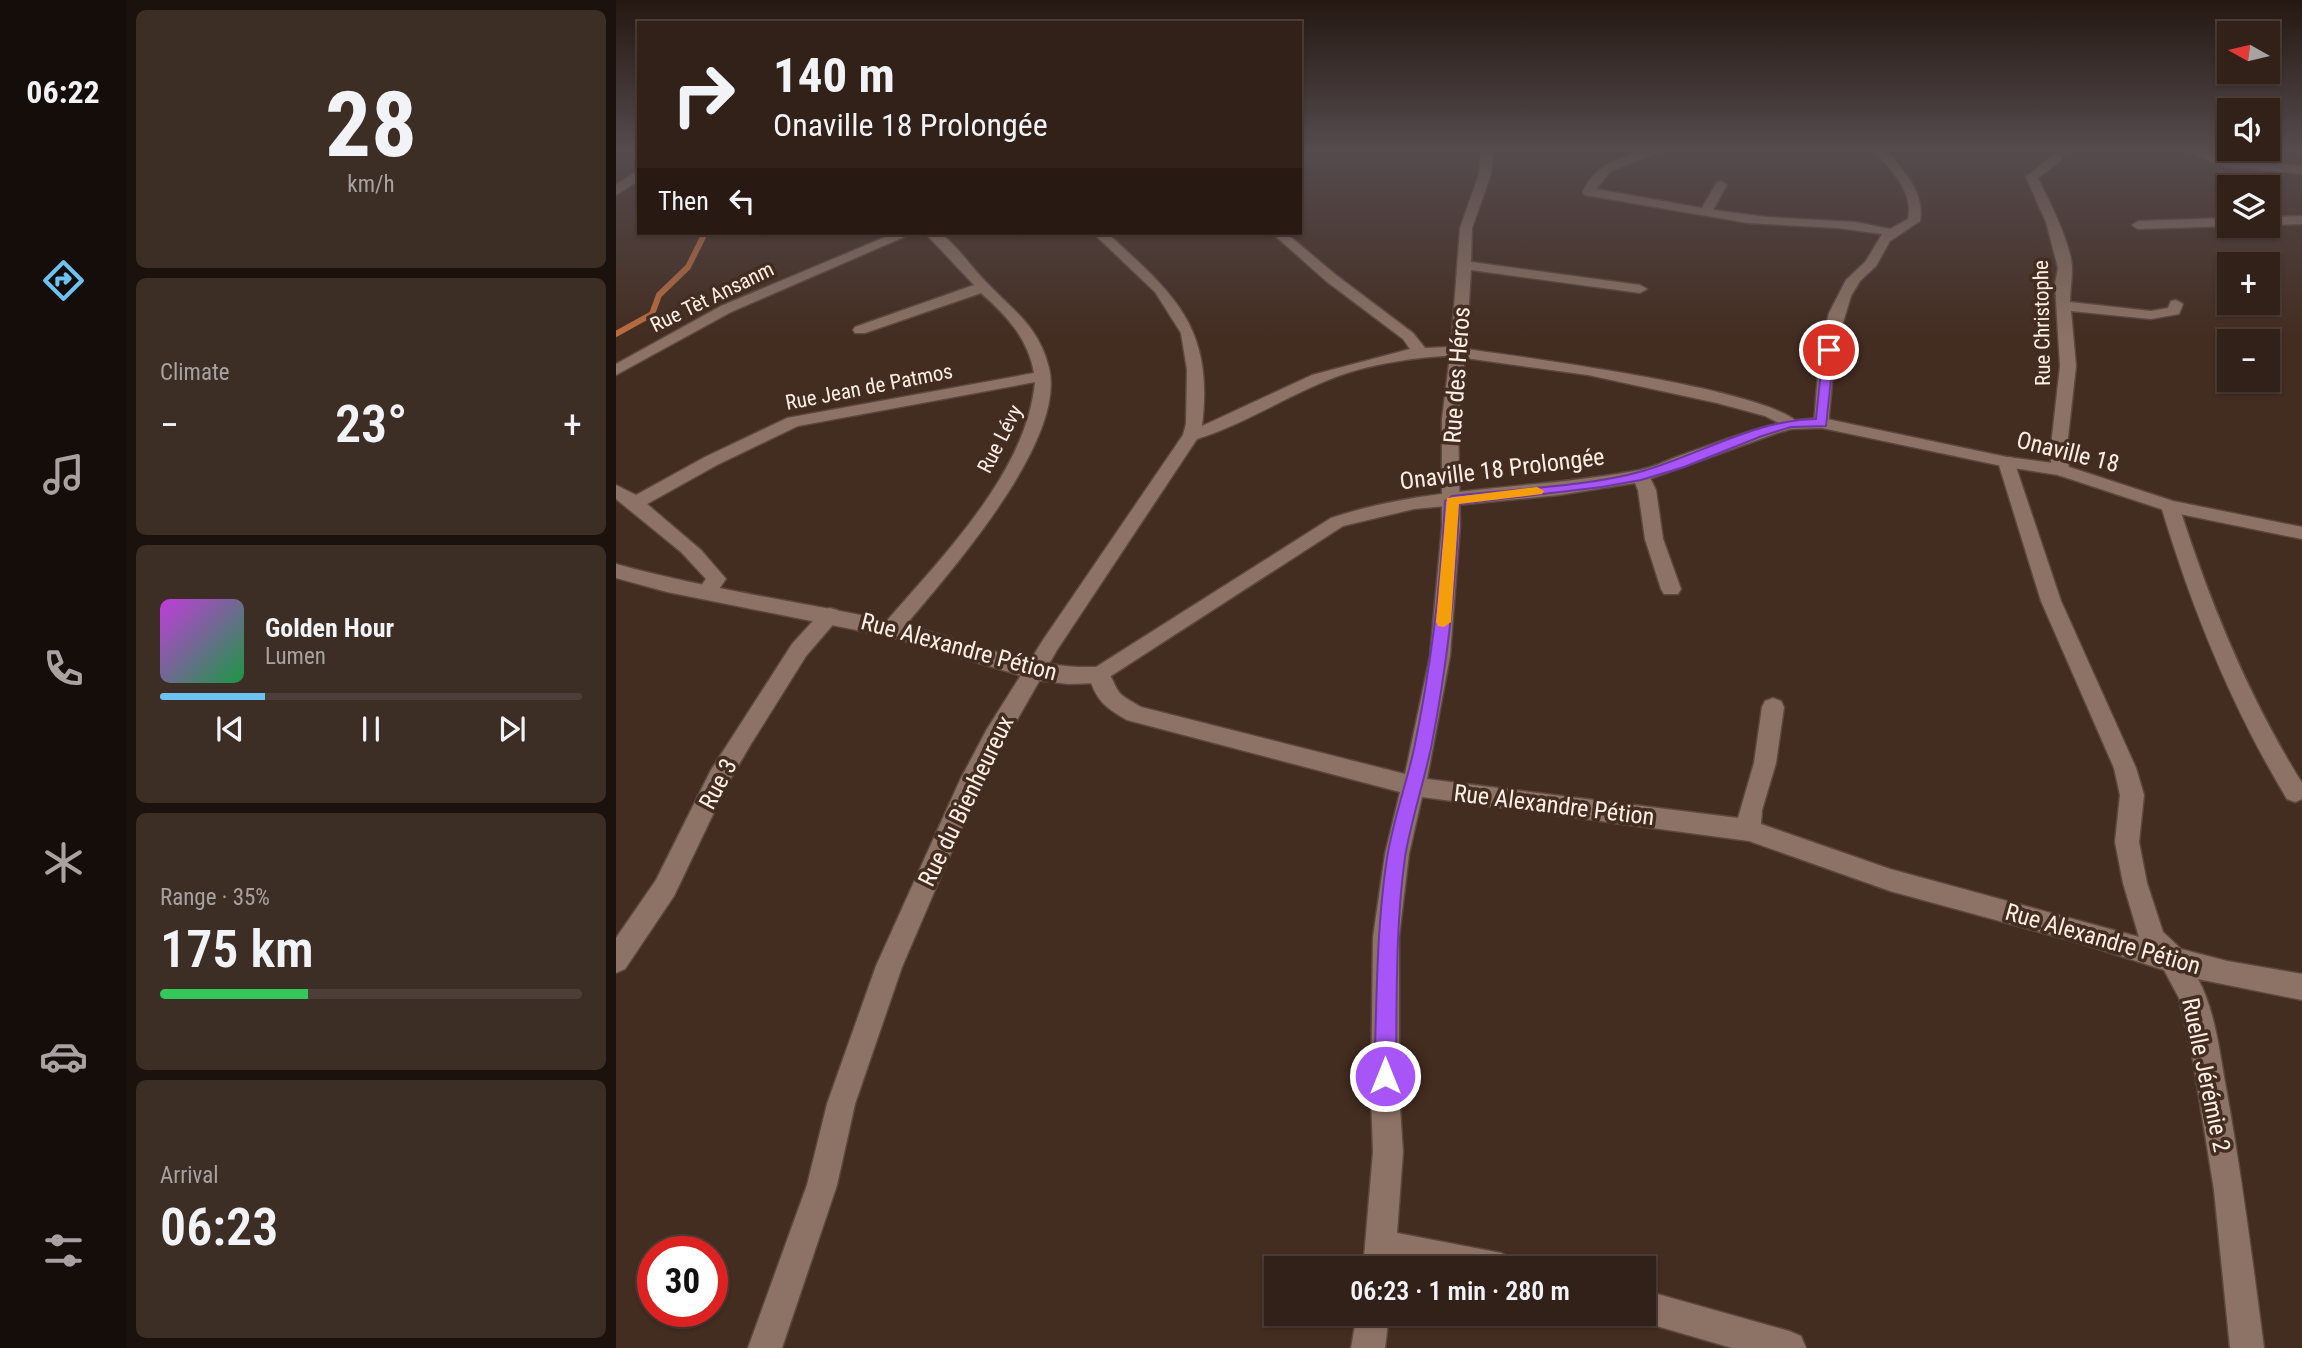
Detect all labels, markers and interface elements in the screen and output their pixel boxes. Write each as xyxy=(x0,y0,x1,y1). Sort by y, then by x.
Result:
north arrow xyxy=(2217,21,2280,84)
map controls xyxy=(2217,21,2280,392)
text: 140 m xyxy=(773,47,895,104)
icon: right xyxy=(658,49,749,140)
text: 28 xyxy=(325,72,417,178)
text: 06:22 xyxy=(26,73,100,111)
button: sound xyxy=(2217,98,2280,161)
text: Onaville 18 Prolongée xyxy=(773,106,1048,144)
text: km/h xyxy=(347,171,395,198)
button: layers xyxy=(2217,175,2280,238)
icon: left xyxy=(723,182,761,220)
text: Then xyxy=(658,186,709,216)
button: + xyxy=(2217,252,2280,315)
icon: directions xyxy=(39,256,88,305)
street label: Rue Tèt Ansanm xyxy=(646,257,778,337)
street label: Rue Christophe xyxy=(2029,260,2055,386)
street label: Rue des Héros xyxy=(1438,306,1476,444)
pin xyxy=(1799,320,1859,380)
button: − xyxy=(2217,329,2280,392)
icon: arrive xyxy=(1810,331,1848,369)
text: Climate xyxy=(160,359,230,386)
street label: Rue Jean de Patmos xyxy=(783,359,955,415)
text: 23° xyxy=(335,394,407,455)
street label: Rue Lévy xyxy=(973,401,1027,477)
text: − xyxy=(160,403,179,447)
text: + xyxy=(563,403,582,447)
street label: Onaville 18 xyxy=(2014,426,2122,478)
street label: Onaville 18 Prolongée xyxy=(1398,443,1606,495)
icon: music xyxy=(39,450,88,499)
street label: Rue Alexandre Pétion xyxy=(858,607,1060,687)
text: Golden Hour xyxy=(265,613,394,643)
text: Lumen xyxy=(265,643,326,670)
icon: phone xyxy=(39,644,88,693)
icon: previous xyxy=(211,710,249,748)
icon: pause xyxy=(352,710,390,748)
icon: next xyxy=(493,710,531,748)
street label: Rue du Bienheureux xyxy=(913,711,1019,891)
street label: Rue 3 xyxy=(693,754,743,814)
street label: Rue Alexandre Pétion xyxy=(1452,779,1656,831)
icon: climate xyxy=(39,838,88,887)
text: Range · 35% xyxy=(160,884,270,911)
street label: Rue Alexandre Pétion xyxy=(2002,898,2204,980)
text: 175 km xyxy=(160,919,314,980)
street label: Ruelle Jérémie 2 xyxy=(2176,995,2236,1155)
icon: car xyxy=(39,1032,88,1081)
position arrow xyxy=(1348,1039,1422,1113)
text: Arrival xyxy=(160,1162,219,1189)
text: 06:23 xyxy=(160,1197,278,1258)
icon: filters xyxy=(39,1226,88,1275)
speed limit sign: 30 xyxy=(637,1236,728,1327)
text: 06:23 · 1 min · 280 m xyxy=(1350,1276,1570,1306)

